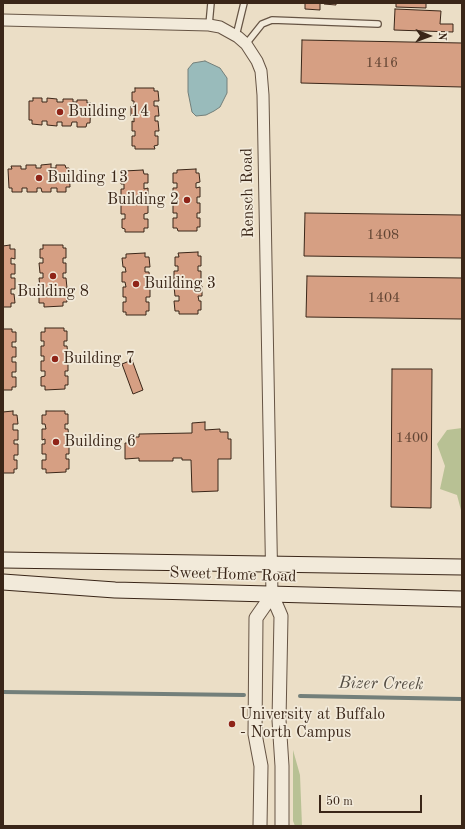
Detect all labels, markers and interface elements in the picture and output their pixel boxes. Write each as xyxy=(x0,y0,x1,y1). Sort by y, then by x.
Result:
north arrow xyxy=(409,16,449,56)
text: N xyxy=(436,32,447,41)
house number: 1416 xyxy=(366,55,398,71)
place label: Building 14 xyxy=(68,102,149,122)
marker: Building 14 xyxy=(55,107,65,117)
street label: Rensch Road xyxy=(238,148,258,238)
place label: Building 13 xyxy=(47,168,128,188)
marker: Building 13 xyxy=(34,173,44,183)
place label: Building 2 xyxy=(107,190,179,210)
marker: Building 2 xyxy=(182,195,192,205)
house number: 1408 xyxy=(367,227,399,243)
marker: Building 8 xyxy=(48,271,58,281)
place label: Building 3 xyxy=(144,274,216,294)
marker: Building 3 xyxy=(131,279,141,289)
place label: Building 8 xyxy=(17,282,89,302)
house number: 1404 xyxy=(368,290,400,306)
place label: Building 7 xyxy=(63,349,135,369)
marker: Building 7 xyxy=(50,354,60,364)
house number: 1400 xyxy=(396,430,428,446)
place label: Building 6 xyxy=(64,432,136,452)
marker: Building 6 xyxy=(51,437,61,447)
street label: Sweet Home Road xyxy=(169,563,297,587)
water label: Bizer Creek xyxy=(338,673,424,695)
place label: University at Buffalo - North Campus xyxy=(240,705,385,743)
marker: University at Buffalo - North Campus xyxy=(227,719,237,729)
scale bar xyxy=(321,787,424,813)
text: 50 m xyxy=(326,796,353,808)

